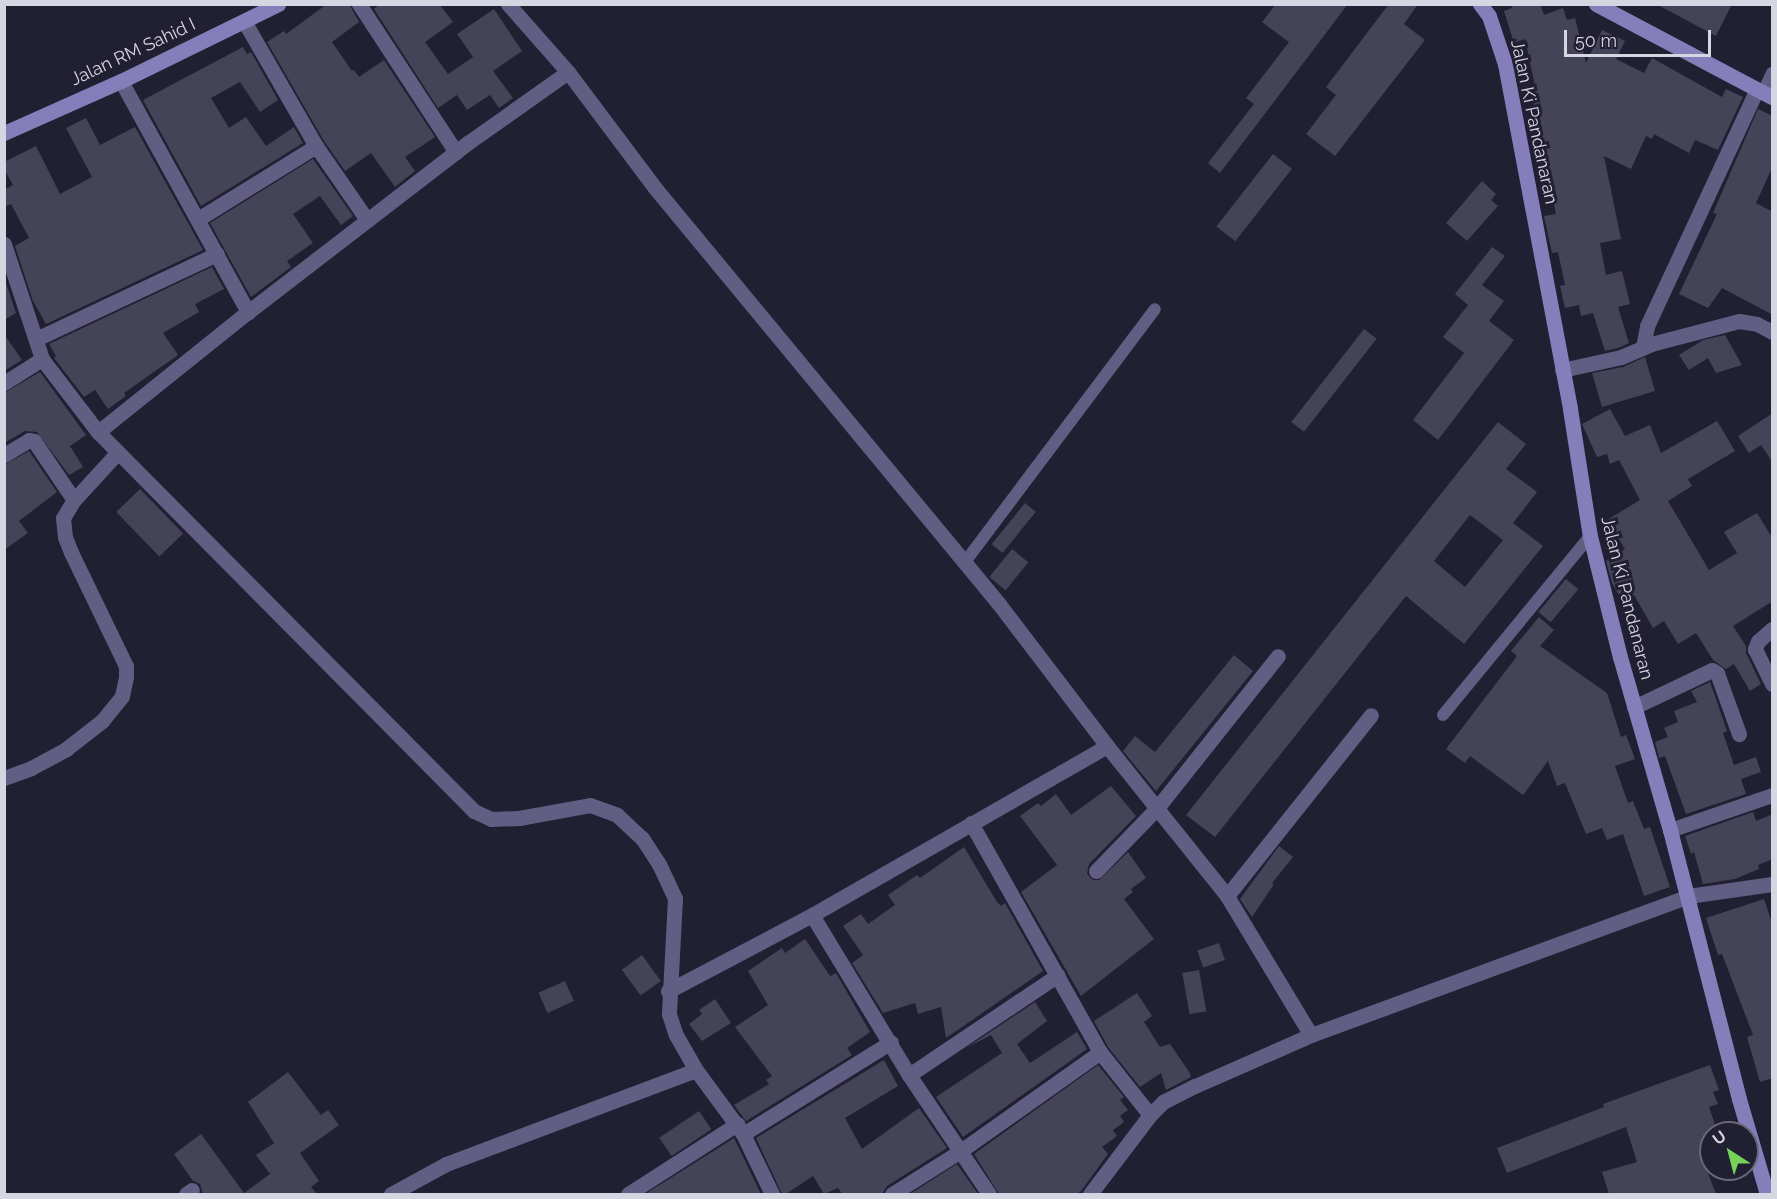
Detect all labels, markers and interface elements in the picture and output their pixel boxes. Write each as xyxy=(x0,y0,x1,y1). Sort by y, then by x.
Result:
street label: Jalan RM Sahid I xyxy=(67,14,199,90)
scale bar xyxy=(1567,18,1714,56)
text: 50 m xyxy=(1575,30,1617,51)
street label: Jalan Ki Pandanaran xyxy=(1506,38,1562,206)
street label: Jalan Ki Pandanaran xyxy=(1596,514,1658,682)
north arrow xyxy=(1699,1121,1759,1181)
text: U xyxy=(1709,1126,1730,1149)

